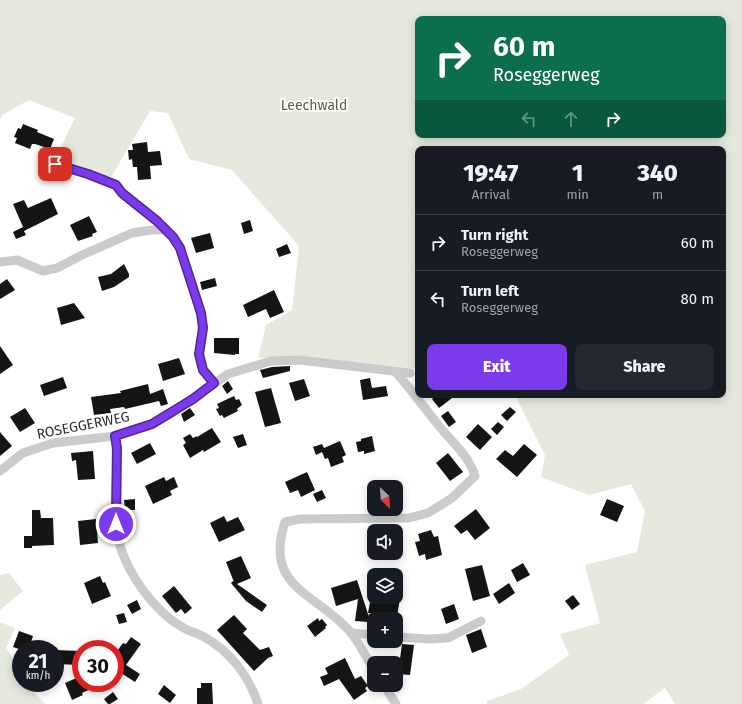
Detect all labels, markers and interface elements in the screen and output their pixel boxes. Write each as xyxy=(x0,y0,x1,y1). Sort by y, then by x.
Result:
text: 60 m xyxy=(493,30,555,63)
icon: right xyxy=(427,32,479,84)
text: Roseggerweg xyxy=(493,64,600,86)
park label: Leechwald xyxy=(281,97,347,114)
icon: left xyxy=(518,108,540,130)
icon: ahead xyxy=(560,108,582,130)
icon: right xyxy=(602,108,624,130)
pin xyxy=(38,147,72,181)
icon: arrive xyxy=(44,153,66,175)
text: 19:47 xyxy=(463,159,518,187)
text: 1 xyxy=(572,159,583,187)
text: 340 xyxy=(637,159,678,187)
text: Arrival xyxy=(472,187,510,202)
text: min xyxy=(567,187,589,202)
text: m xyxy=(652,187,663,202)
text: Turn right xyxy=(461,226,528,244)
icon: right xyxy=(427,232,449,254)
text: 60 m xyxy=(681,234,714,252)
text: Roseggerweg xyxy=(461,244,538,259)
text: Turn left xyxy=(461,282,519,300)
icon: left xyxy=(427,288,449,310)
text: 80 m xyxy=(681,290,714,308)
text: Roseggerweg xyxy=(461,300,538,315)
button: Exit xyxy=(427,344,567,390)
button: Share xyxy=(575,344,714,390)
street label: ROSEGGERWEG xyxy=(35,408,131,443)
north arrow xyxy=(367,480,403,516)
map controls xyxy=(367,480,403,692)
position arrow xyxy=(95,503,137,545)
button: sound xyxy=(367,524,403,560)
button: layers xyxy=(367,568,403,604)
button: + xyxy=(367,612,403,648)
speed limit sign: 30 xyxy=(72,640,124,692)
text: 21 xyxy=(28,649,48,673)
button: − xyxy=(367,656,403,692)
text: km/h xyxy=(26,670,50,682)

